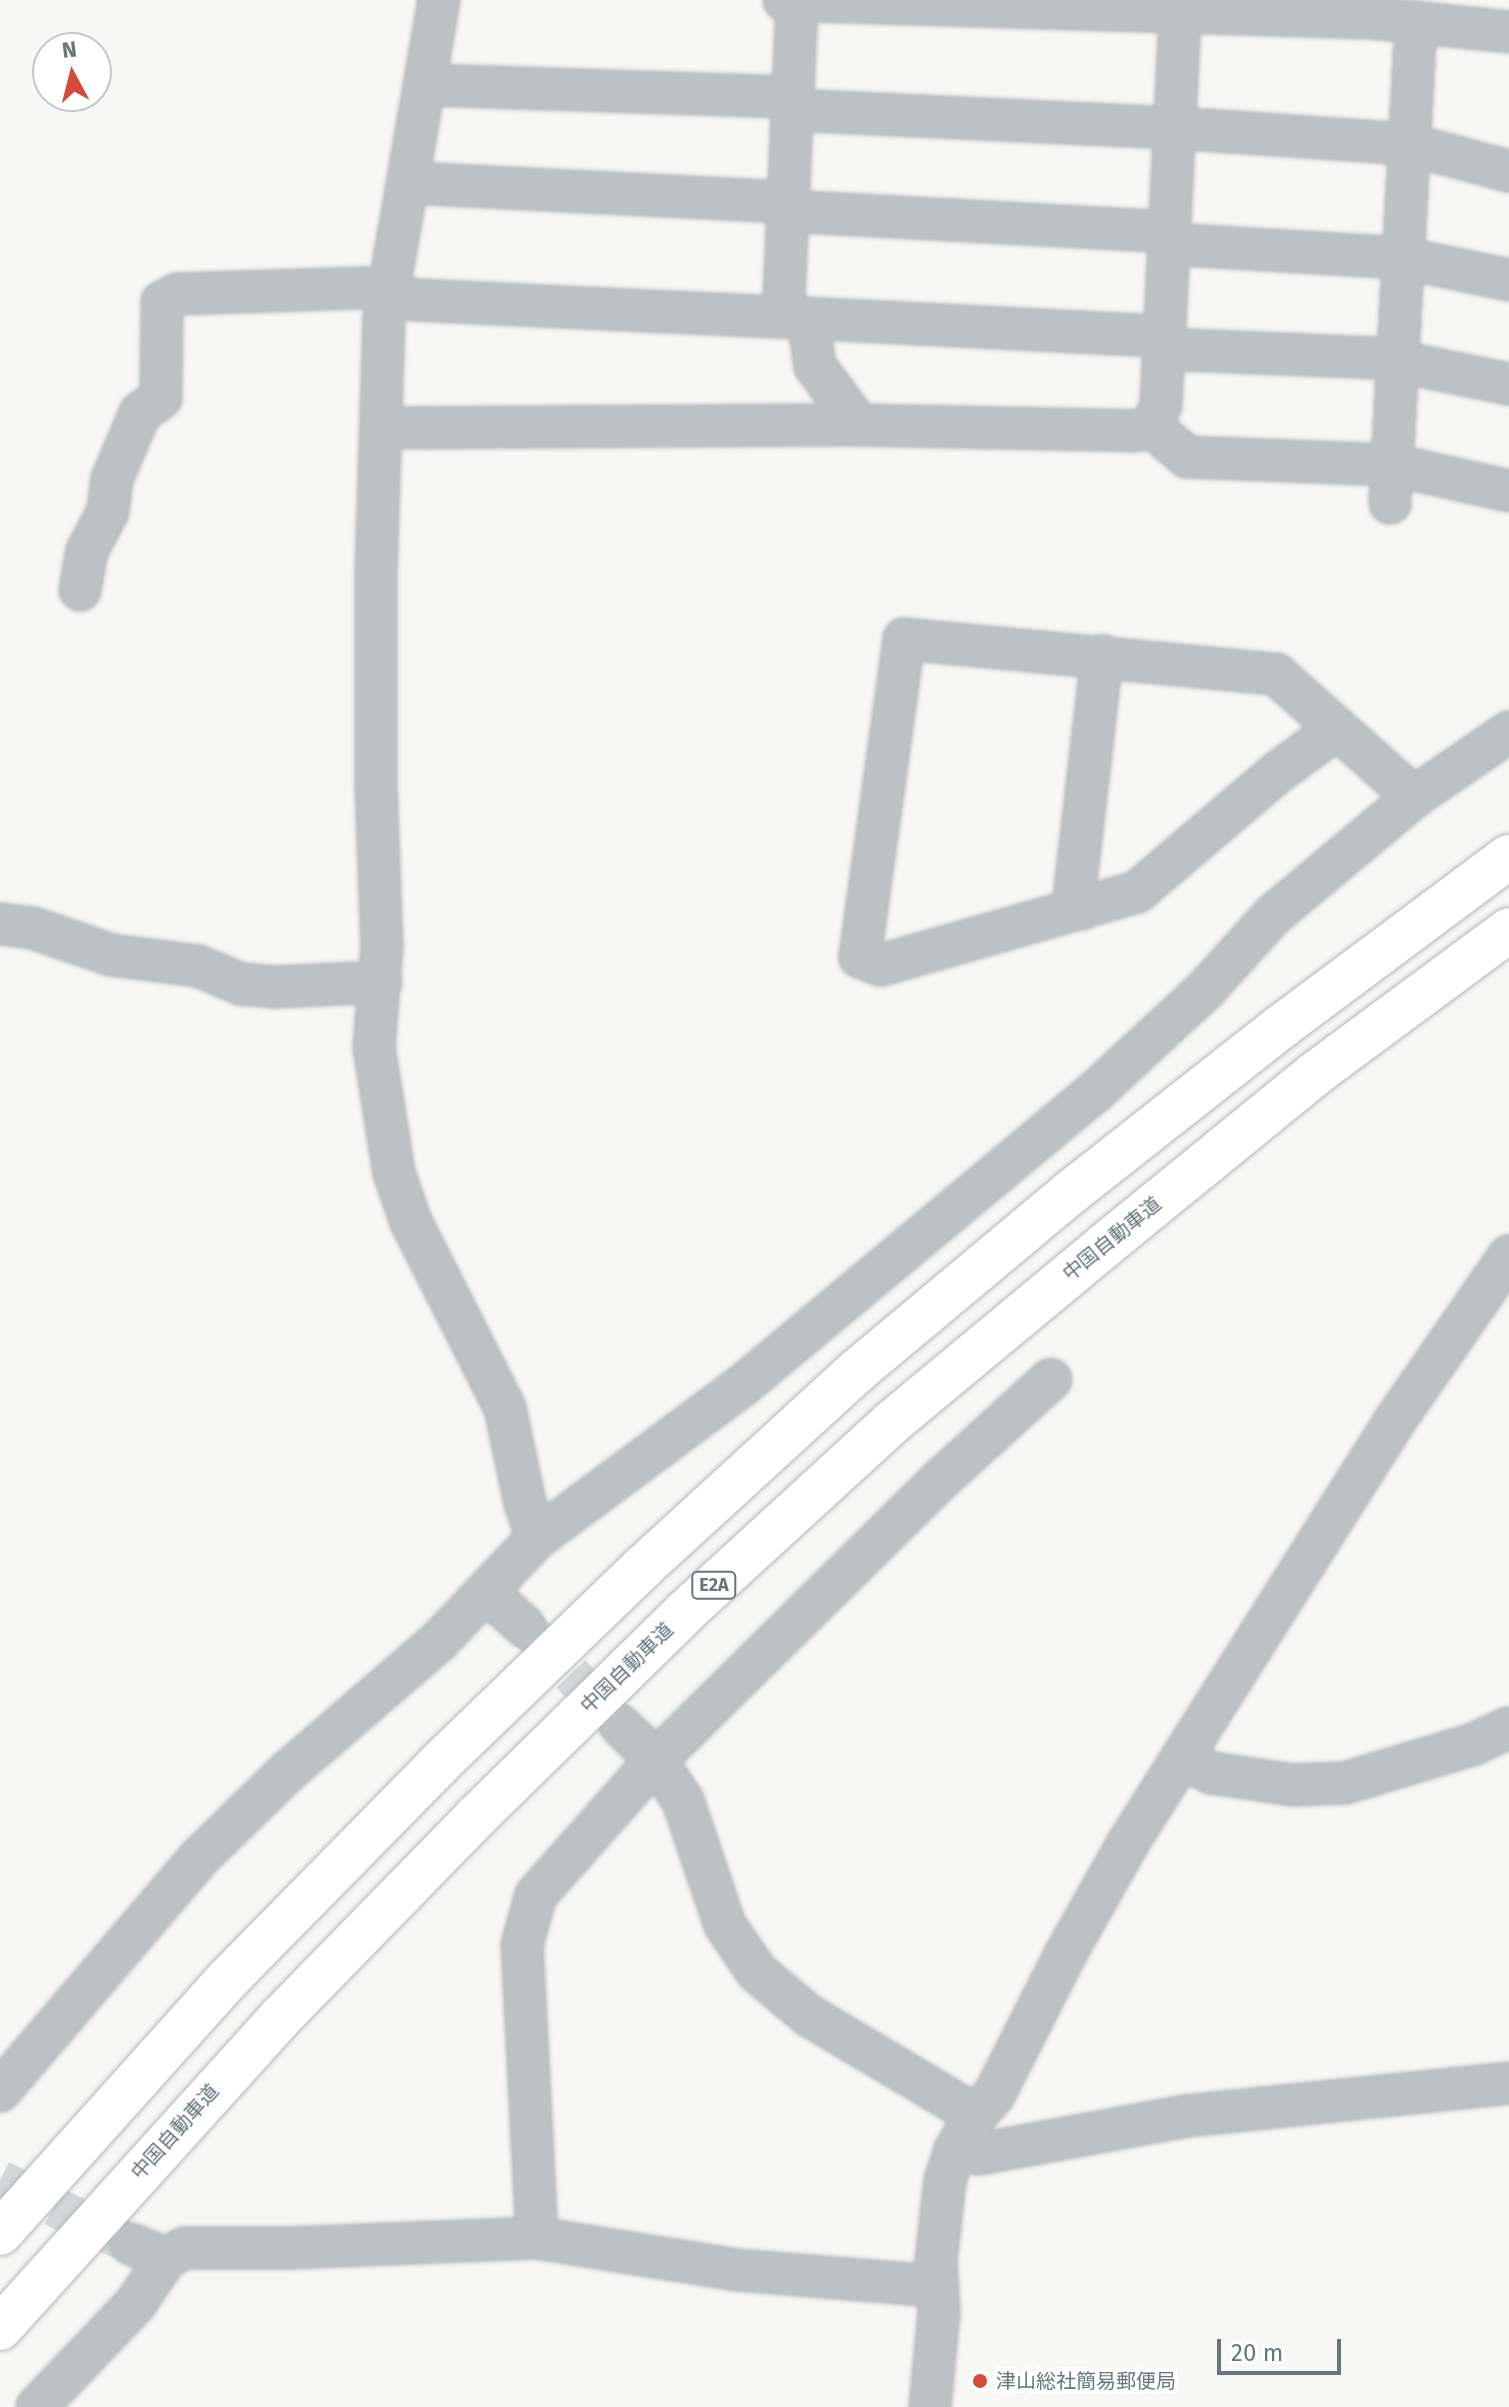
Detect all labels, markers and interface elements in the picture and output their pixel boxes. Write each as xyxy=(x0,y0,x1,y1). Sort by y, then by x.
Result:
north arrow xyxy=(32,32,112,112)
text: N xyxy=(60,35,78,64)
street label: 中国自動車道 xyxy=(1058,1192,1166,1286)
road number: E2A xyxy=(690,1571,738,1599)
street label: 中国自動車道 xyxy=(576,1618,678,1718)
street label: 中国自動車道 xyxy=(126,2079,224,2185)
scale bar xyxy=(1221,2323,1345,2373)
text: 20 m xyxy=(1231,2339,1283,2367)
place label: 津山総社簡易郵便局 xyxy=(996,2369,1176,2393)
marker: 津山総社簡易郵便局 xyxy=(971,2372,989,2390)

